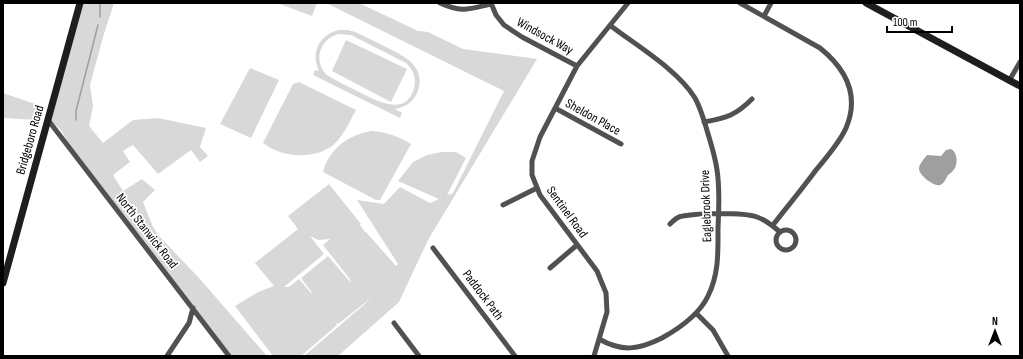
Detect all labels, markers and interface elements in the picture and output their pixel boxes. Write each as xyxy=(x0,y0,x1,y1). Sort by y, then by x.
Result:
scale bar xyxy=(887,8,952,34)
street label: Windsock Way xyxy=(514,14,576,58)
text: 100 m xyxy=(893,15,918,30)
street label: Sheldon Place xyxy=(563,95,623,139)
street label: Bridgeboro Road xyxy=(13,104,47,176)
street label: Eaglebrook Drive xyxy=(697,170,715,242)
street label: Sentinel Road xyxy=(543,183,591,241)
street label: North Stanwick Road xyxy=(113,190,181,272)
street label: Paddock Path xyxy=(459,267,507,323)
north arrow xyxy=(975,311,1015,351)
text: N xyxy=(992,315,998,328)

